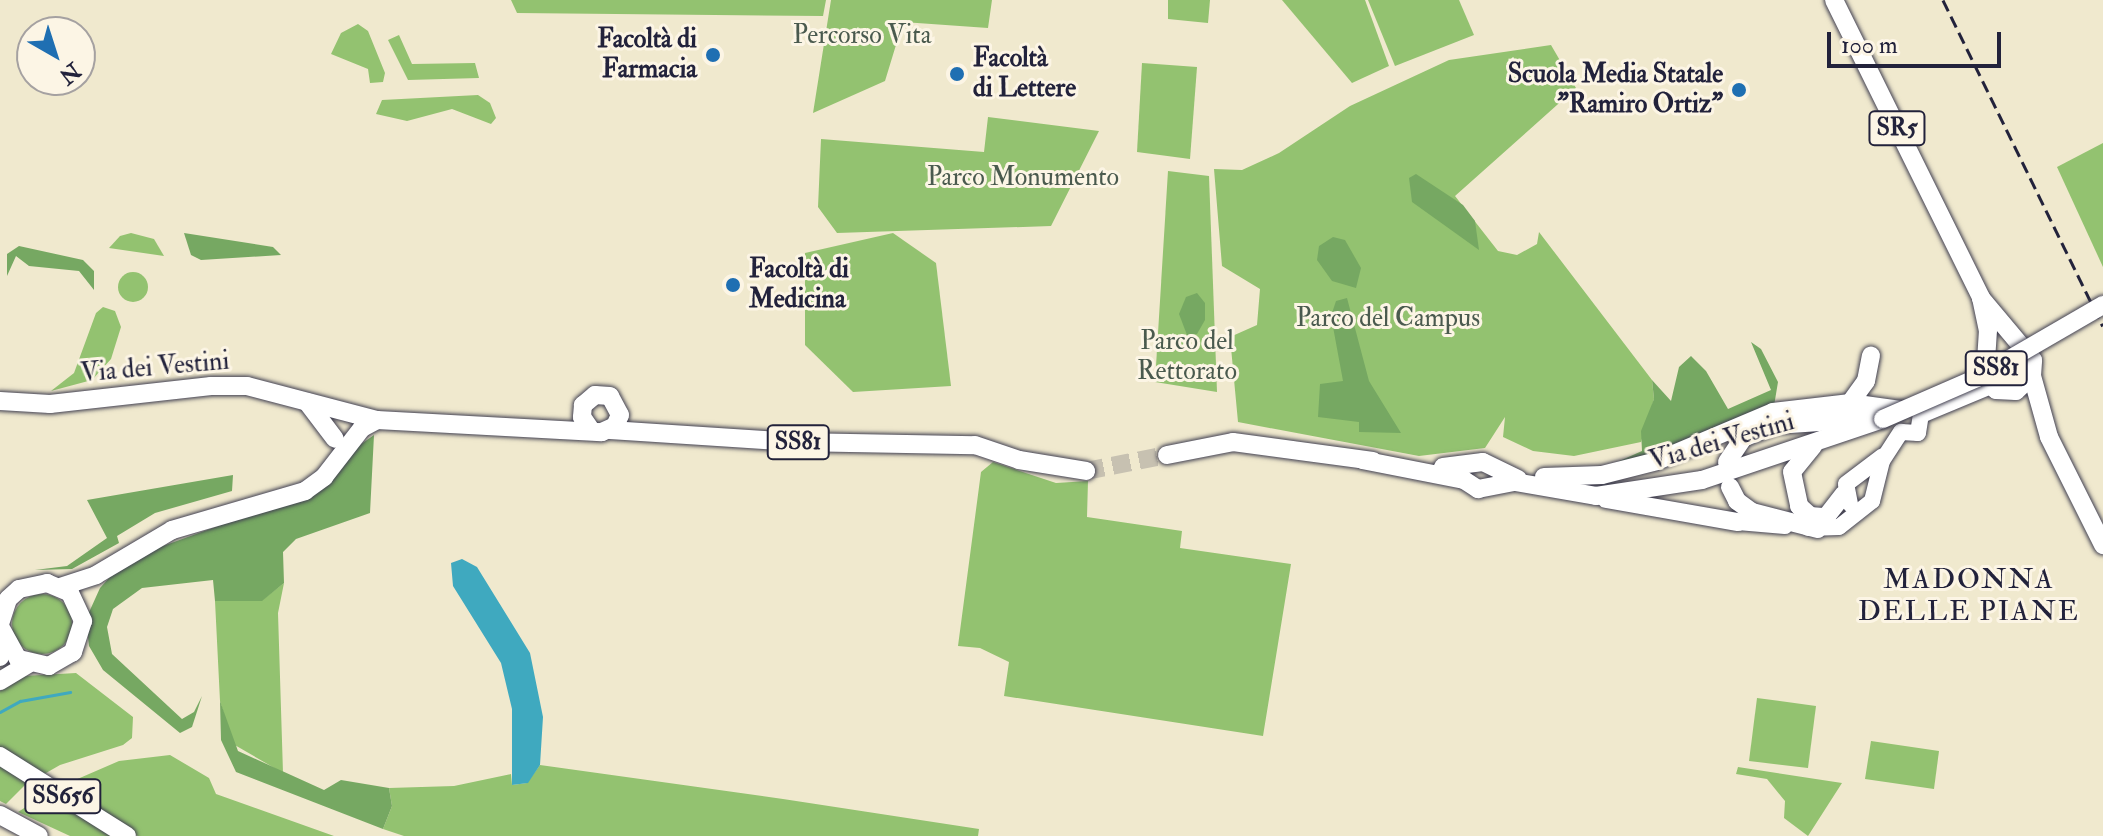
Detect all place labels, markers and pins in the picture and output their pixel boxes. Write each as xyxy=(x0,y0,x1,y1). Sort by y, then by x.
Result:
place label: Facoltà di Farmacia xyxy=(597,24,697,86)
place label: Facoltà di Lettere xyxy=(973,43,1076,104)
marker: Facoltà di Farmacia xyxy=(704,46,722,64)
place label: Scuola Media Statale "Ramiro Ortiz" xyxy=(1508,59,1723,120)
marker: Facoltà di Lettere xyxy=(948,65,966,83)
marker: Scuola Media Statale "Ramiro Ortiz" xyxy=(1730,81,1748,99)
place label: Facoltà di Medicina xyxy=(749,254,849,316)
marker: Facoltà di Medicina xyxy=(724,276,742,294)

